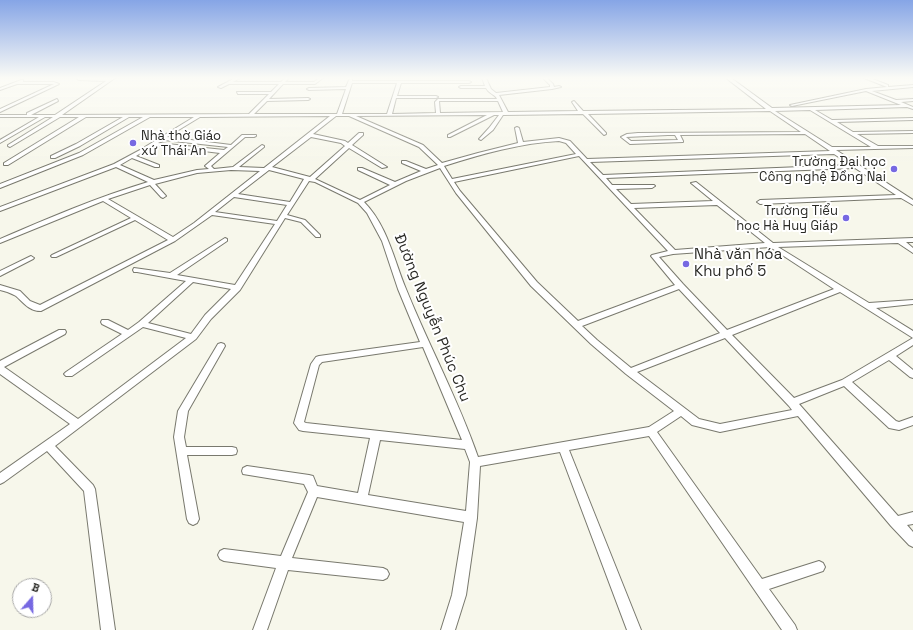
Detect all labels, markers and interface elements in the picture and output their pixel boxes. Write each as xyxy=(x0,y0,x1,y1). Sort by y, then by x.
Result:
place label: Nhà thờ Giáo xứ Thái An xyxy=(141,128,221,159)
marker: Nhà thờ Giáo xứ Thái An xyxy=(128,138,138,148)
place label: Trường Đại học Công nghệ Đồng Nai xyxy=(759,154,886,185)
marker: Trường Đại học Công nghệ Đồng Nai xyxy=(889,164,899,174)
place label: Trường Tiểu học Hà Huy Giáp xyxy=(736,203,838,234)
marker: Trường Tiểu học Hà Huy Giáp xyxy=(841,213,851,223)
street label: Đường Nguyễn Phúc Chu xyxy=(390,231,474,405)
place label: Nhà văn hóa Khu phố 5 xyxy=(694,246,782,281)
marker: Nhà văn hóa Khu phố 5 xyxy=(681,259,691,269)
north arrow xyxy=(12,578,52,618)
text: B xyxy=(30,580,42,595)

